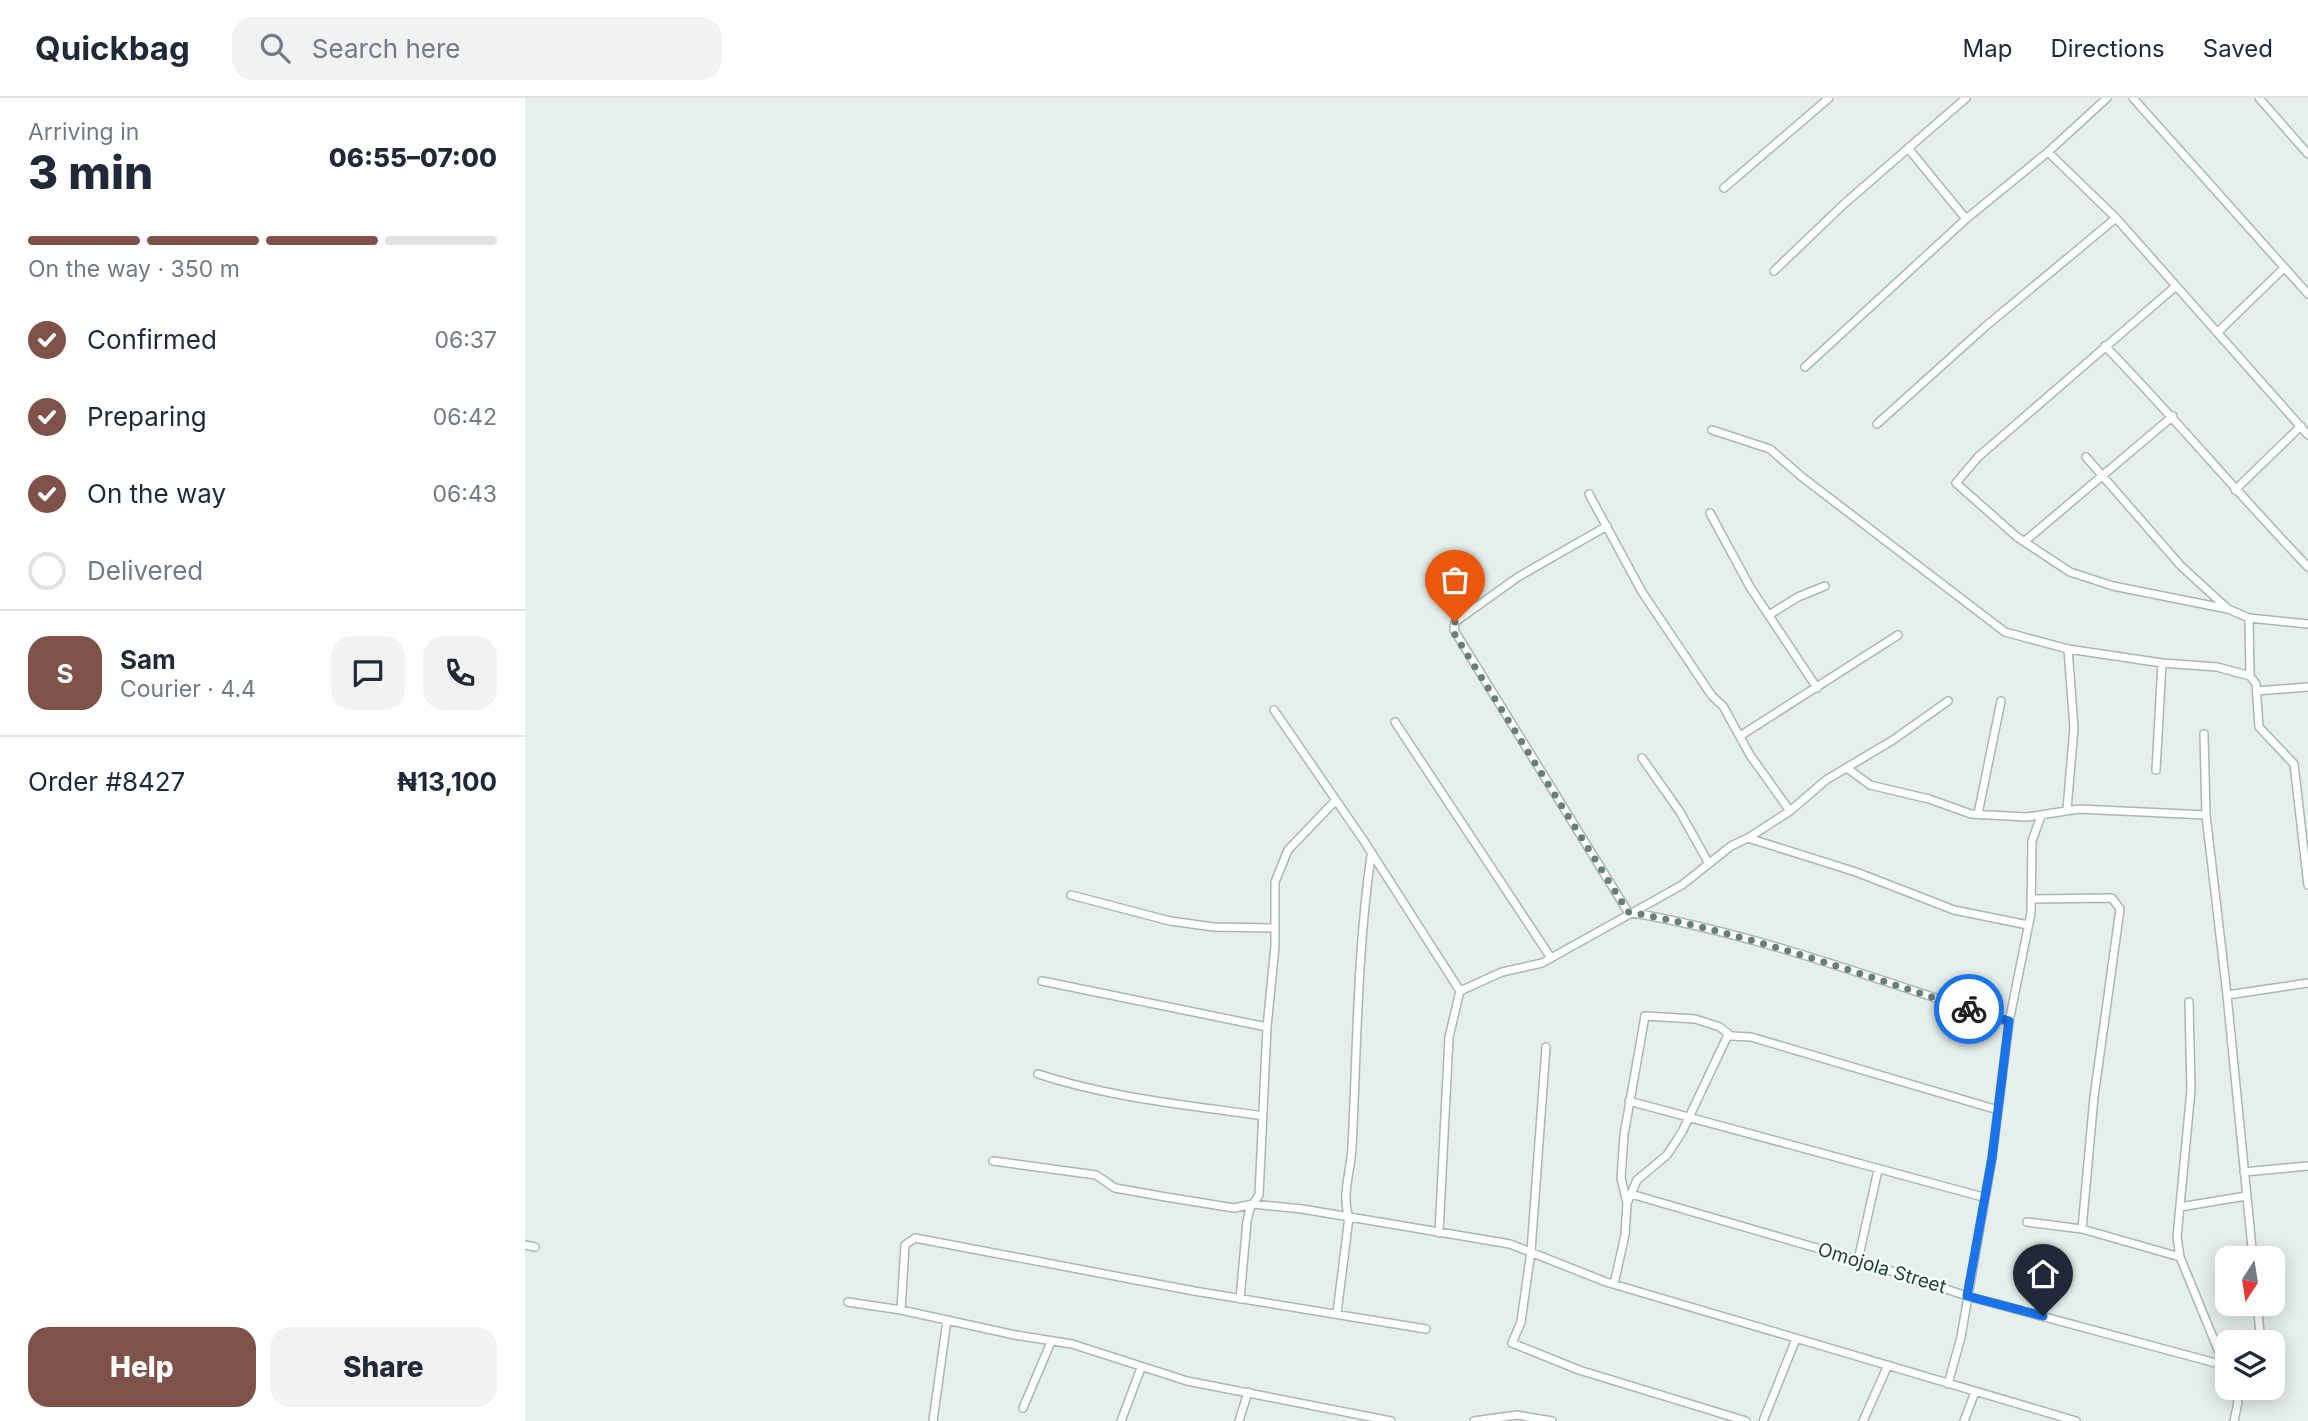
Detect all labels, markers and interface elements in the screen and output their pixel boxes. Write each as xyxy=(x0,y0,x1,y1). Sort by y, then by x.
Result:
search box xyxy=(232,17,722,80)
text: Quickbag xyxy=(35,28,190,68)
icon: search xyxy=(256,29,294,67)
text: Search here xyxy=(312,33,460,64)
text: Map xyxy=(1963,34,2012,63)
text: Directions xyxy=(2050,34,2165,63)
text: Saved xyxy=(2203,34,2273,63)
text: Arriving in xyxy=(28,118,139,146)
text: 06:55–07:00 xyxy=(329,142,497,173)
text: 3 min xyxy=(28,144,153,200)
text: On the way · 350 m xyxy=(28,255,240,283)
icon: check xyxy=(28,321,66,359)
text: Confirmed xyxy=(87,324,217,355)
text: 06:37 xyxy=(434,326,497,354)
icon: check xyxy=(28,398,66,436)
text: Preparing xyxy=(87,401,207,432)
text: 06:42 xyxy=(433,403,497,431)
icon: check xyxy=(28,475,66,513)
text: On the way xyxy=(87,478,226,509)
text: 06:43 xyxy=(433,480,497,508)
pin xyxy=(1425,550,1485,622)
text: Delivered xyxy=(87,555,203,586)
icon: bag xyxy=(1436,561,1474,599)
button: chat xyxy=(331,636,405,710)
button: phone xyxy=(423,636,497,710)
text: Sam xyxy=(120,644,176,675)
text: S xyxy=(56,658,74,689)
text: Courier · 4.4 xyxy=(120,675,256,703)
text: Order #8427 xyxy=(28,766,185,797)
text: ₦13,100 xyxy=(397,766,497,797)
courier xyxy=(1934,974,2004,1044)
icon: bike xyxy=(1950,990,1988,1028)
street label: Omojola Street xyxy=(1815,1238,1949,1298)
pin xyxy=(2013,1244,2073,1316)
north arrow xyxy=(2215,1246,2285,1316)
map controls xyxy=(2215,1246,2285,1400)
icon: home xyxy=(2024,1255,2062,1293)
button: Help xyxy=(28,1327,256,1407)
button: Share xyxy=(270,1327,497,1407)
button: layers xyxy=(2215,1330,2285,1400)

